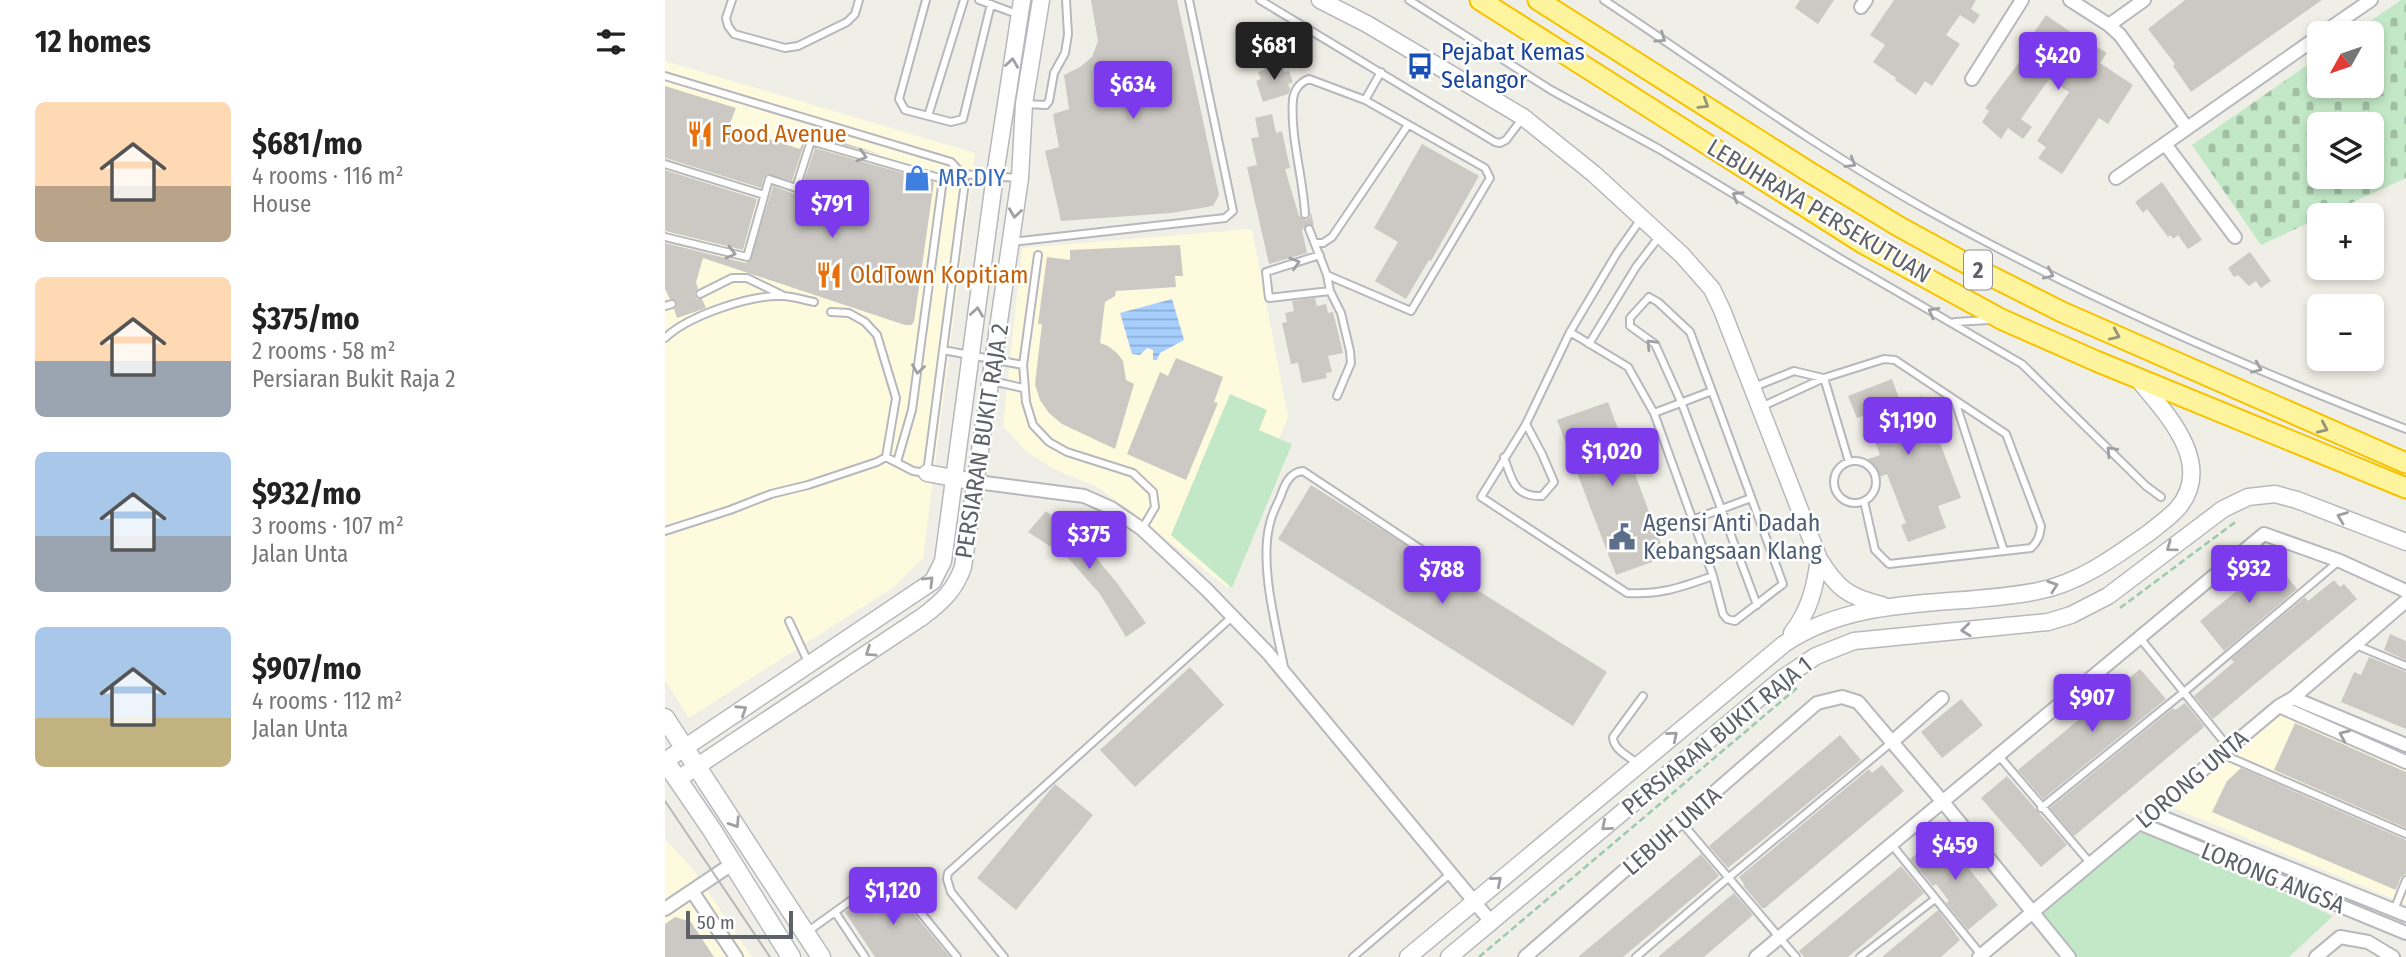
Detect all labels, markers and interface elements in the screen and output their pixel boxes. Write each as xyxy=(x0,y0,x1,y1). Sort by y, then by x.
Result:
north arrow xyxy=(2307,21,2383,98)
map controls xyxy=(2307,21,2384,371)
pin: $681 xyxy=(1233,22,1315,82)
icon: filters xyxy=(592,23,630,61)
text: 12 homes xyxy=(35,24,151,60)
one-way arrow xyxy=(1653,30,1666,42)
text: $681 xyxy=(1252,31,1296,59)
pin: $420 xyxy=(2017,32,2099,92)
place label: Pejabat Kemas Selangor xyxy=(1441,38,1585,94)
text: $420 xyxy=(2035,41,2081,69)
bus stop icon: Pejabat Kemas Selangor xyxy=(1405,51,1435,81)
one-way arrow xyxy=(1004,57,1019,69)
pin: $634 xyxy=(1092,61,1174,121)
text: $634 xyxy=(1110,70,1156,98)
one-way arrow xyxy=(1696,96,1709,109)
button: layers xyxy=(2307,112,2384,189)
restaurant icon: Food Avenue xyxy=(685,119,715,149)
place label: Food Avenue xyxy=(721,120,847,148)
text: $681/mo xyxy=(252,126,363,162)
icon: home xyxy=(91,130,175,214)
street label: LEBUHRAYA PERSEKUTUAN xyxy=(1702,133,1936,289)
one-way arrow xyxy=(856,147,868,162)
one-way arrow xyxy=(1843,155,1856,168)
text: 4 rooms · 116 m² xyxy=(252,162,404,190)
shop icon: MR.DIY xyxy=(902,163,932,193)
place label: MR.DIY xyxy=(938,164,1005,192)
pin: $791 xyxy=(791,180,873,240)
text: $791 xyxy=(811,189,853,217)
text: House xyxy=(252,190,311,218)
one-way arrow xyxy=(1732,192,1745,205)
button: + xyxy=(2307,203,2384,280)
one-way arrow xyxy=(1008,207,1023,219)
one-way arrow xyxy=(725,245,737,259)
road number: 2 xyxy=(1964,250,1992,290)
one-way arrow xyxy=(1288,257,1300,271)
restaurant icon: OldTown Kopitiam xyxy=(814,260,844,290)
place label: OldTown Kopitiam xyxy=(850,261,1029,289)
one-way arrow xyxy=(2042,266,2054,280)
button: − xyxy=(2307,294,2384,371)
text: $375/mo xyxy=(252,301,360,337)
icon: home xyxy=(91,305,175,389)
one-way arrow xyxy=(969,306,984,318)
one-way arrow xyxy=(1928,307,1941,320)
street label: PERSIARAN BUKIT RAJA 2 xyxy=(950,322,1014,560)
one-way arrow xyxy=(2108,327,2120,341)
text: 2 rooms · 58 m² xyxy=(252,337,396,365)
one-way arrow xyxy=(1647,339,1659,352)
one-way arrow xyxy=(2250,359,2262,373)
one-way arrow xyxy=(910,363,925,374)
text: Persiaran Bukit Raja 2 xyxy=(252,365,455,393)
pin: $1,190 xyxy=(1851,398,1965,457)
text: $1,190 xyxy=(1879,406,1937,434)
one-way arrow xyxy=(2316,419,2328,433)
pin: $1,020 xyxy=(1555,428,1669,488)
text: $1,020 xyxy=(1582,437,1642,465)
one-way arrow xyxy=(2106,446,2119,459)
text: $932/mo xyxy=(252,476,361,512)
icon: home xyxy=(91,480,175,564)
place label: Agensi Anti Dadah Kebangsaan Klang xyxy=(1643,509,1822,565)
text: 3 rooms · 107 m² xyxy=(252,512,404,540)
pin: $375 xyxy=(1048,512,1130,571)
one-way arrow xyxy=(2337,512,2349,526)
text: $375 xyxy=(1067,520,1111,548)
public building icon: Agensi Anti Dadah Kebangsaan Klang xyxy=(1607,522,1637,552)
one-way arrow xyxy=(2166,539,2178,552)
text: Jalan Unta xyxy=(252,540,348,568)
pin: $788 xyxy=(1401,546,1483,606)
pin: $932 xyxy=(2208,546,2290,605)
text: $932 xyxy=(2227,554,2271,582)
text: $788 xyxy=(1420,555,1464,583)
one-way arrow xyxy=(920,577,933,590)
one-way arrow xyxy=(2047,580,2059,595)
one-way arrow xyxy=(1960,622,1971,637)
one-way arrow xyxy=(865,644,878,656)
text: $907/mo xyxy=(252,651,361,687)
street label: PERSIARAN BUKIT RAJA 1 xyxy=(1616,651,1818,821)
icon: home xyxy=(91,655,175,739)
pin: $907 xyxy=(2051,674,2133,734)
text: $907 xyxy=(2070,683,2114,711)
text: 4 rooms · 112 m² xyxy=(252,687,402,715)
one-way arrow xyxy=(734,706,747,719)
text: Jalan Unta xyxy=(252,715,348,743)
street label: LORONG UNTA xyxy=(2130,724,2254,834)
one-way arrow xyxy=(2338,729,2351,743)
one-way arrow xyxy=(1664,732,1677,744)
street label: LEBUH UNTA xyxy=(1617,781,1727,881)
one-way arrow xyxy=(726,816,739,829)
one-way arrow xyxy=(1602,818,1614,831)
pin: $459 xyxy=(1914,822,1996,882)
text: $459 xyxy=(1932,831,1978,859)
street label: LORONG ANGSA xyxy=(2197,837,2349,920)
pin: $1,120 xyxy=(836,867,950,927)
text: $1,120 xyxy=(865,876,921,904)
one-way arrow xyxy=(1490,877,1502,890)
scale bar xyxy=(686,908,793,940)
text: 50 m xyxy=(697,911,735,934)

